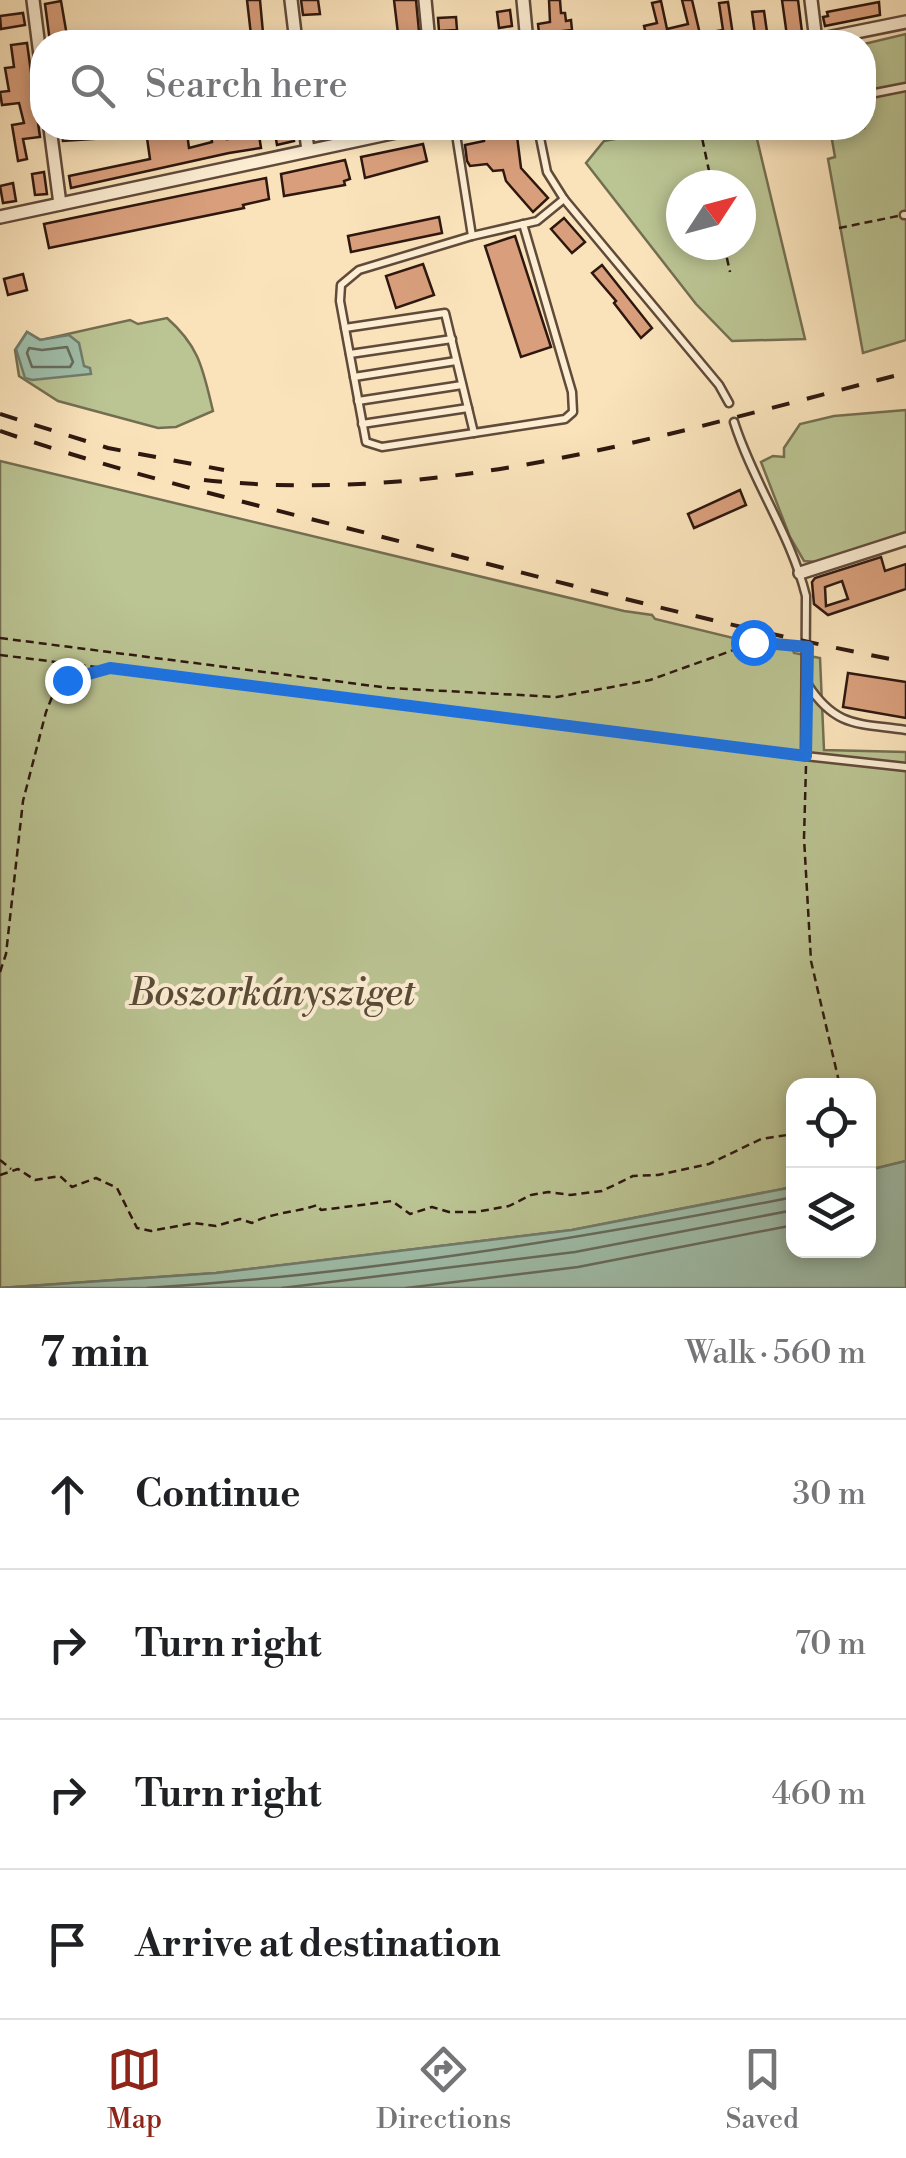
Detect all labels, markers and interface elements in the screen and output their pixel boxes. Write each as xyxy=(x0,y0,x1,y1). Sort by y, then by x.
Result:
search box xyxy=(30,30,876,140)
icon: search xyxy=(65,58,120,113)
text: Search here xyxy=(145,62,348,109)
north arrow xyxy=(666,170,756,260)
route start xyxy=(731,620,777,666)
route end xyxy=(45,658,91,704)
park label: Boszorkánysziget xyxy=(128,970,416,1017)
map controls xyxy=(786,1078,876,1258)
button: locate xyxy=(786,1078,876,1168)
button: layers xyxy=(786,1168,876,1258)
text: 7 min xyxy=(40,1327,149,1380)
text: Walk · 560 m xyxy=(685,1333,866,1373)
icon: ahead xyxy=(40,1467,95,1522)
text: Continue xyxy=(135,1471,300,1518)
text: 30 m xyxy=(792,1474,866,1514)
icon: right xyxy=(40,1617,95,1672)
text: Turn right xyxy=(135,1621,321,1668)
text: 70 m xyxy=(795,1624,866,1664)
icon: right xyxy=(40,1767,95,1822)
text: Turn right xyxy=(135,1771,321,1818)
text: 460 m xyxy=(772,1774,866,1814)
icon: arrive xyxy=(40,1917,95,1972)
text: Arrive at destination xyxy=(135,1921,501,1968)
tab: Map xyxy=(107,2042,162,2137)
tab: Directions xyxy=(376,2042,511,2137)
tab: Saved xyxy=(725,2042,799,2137)

